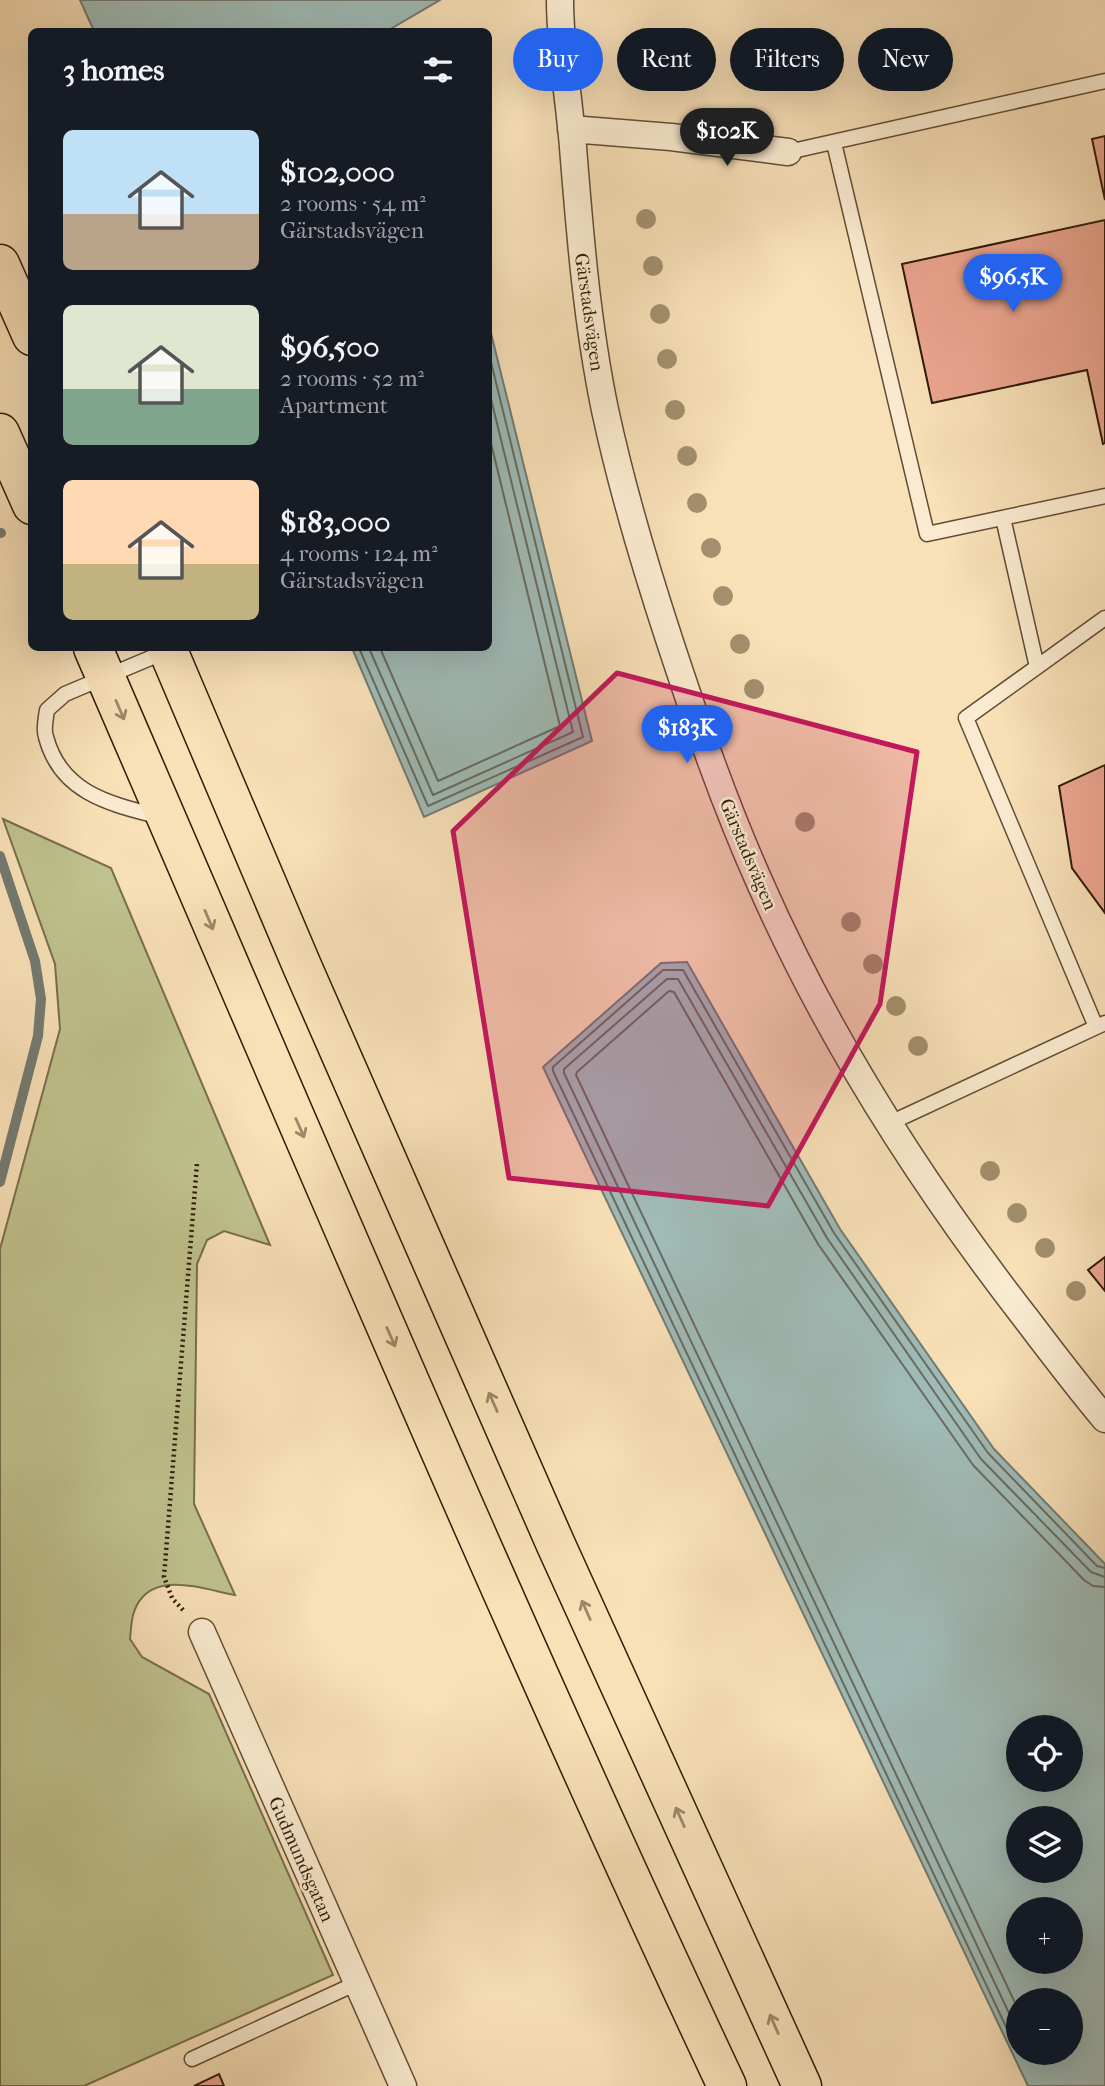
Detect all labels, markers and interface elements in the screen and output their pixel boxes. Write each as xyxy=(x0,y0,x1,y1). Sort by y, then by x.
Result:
chip: Buy xyxy=(513,28,603,91)
chip: Rent xyxy=(617,28,716,91)
chip: Filters xyxy=(730,28,844,91)
chip: New xyxy=(858,28,953,91)
icon: filters xyxy=(419,51,457,89)
text: 3 homes xyxy=(63,53,164,88)
pin: $102K xyxy=(678,108,776,168)
text: $102K xyxy=(696,117,758,144)
text: $102,000 xyxy=(280,155,395,190)
icon: home xyxy=(119,158,203,242)
text: 2 rooms · 54 m² xyxy=(280,190,426,217)
text: Gärstadsvägen xyxy=(280,217,424,244)
street label: Gärstadsvägen xyxy=(570,252,608,373)
pin: $96.5K xyxy=(956,254,1070,314)
text: $96.5K xyxy=(979,263,1047,290)
text: $96,500 xyxy=(280,330,379,365)
icon: home xyxy=(119,333,203,417)
text: 2 rooms · 52 m² xyxy=(280,365,424,392)
text: Apartment xyxy=(280,392,388,419)
text: $183,000 xyxy=(280,505,390,540)
icon: home xyxy=(119,508,203,592)
text: 4 rooms · 124 m² xyxy=(280,540,438,567)
text: Gärstadsvägen xyxy=(280,567,424,594)
one-way arrow xyxy=(114,699,127,721)
pin: $183K xyxy=(638,706,736,765)
text: $183K xyxy=(658,714,716,741)
street label: Gärstadsvägen xyxy=(715,795,781,913)
one-way arrow xyxy=(203,908,216,930)
one-way arrow xyxy=(294,1117,307,1138)
one-way arrow xyxy=(385,1325,398,1347)
one-way arrow xyxy=(486,1391,499,1413)
one-way arrow xyxy=(578,1599,591,1620)
map controls xyxy=(1006,1715,1083,2065)
button: locate xyxy=(1006,1715,1083,1792)
street label: Gudmundsgatan xyxy=(264,1793,339,1925)
button: layers xyxy=(1006,1806,1083,1883)
one-way arrow xyxy=(672,1807,686,1828)
button: + xyxy=(1006,1897,1083,1974)
button: − xyxy=(1006,1988,1083,2065)
one-way arrow xyxy=(766,2014,780,2035)

